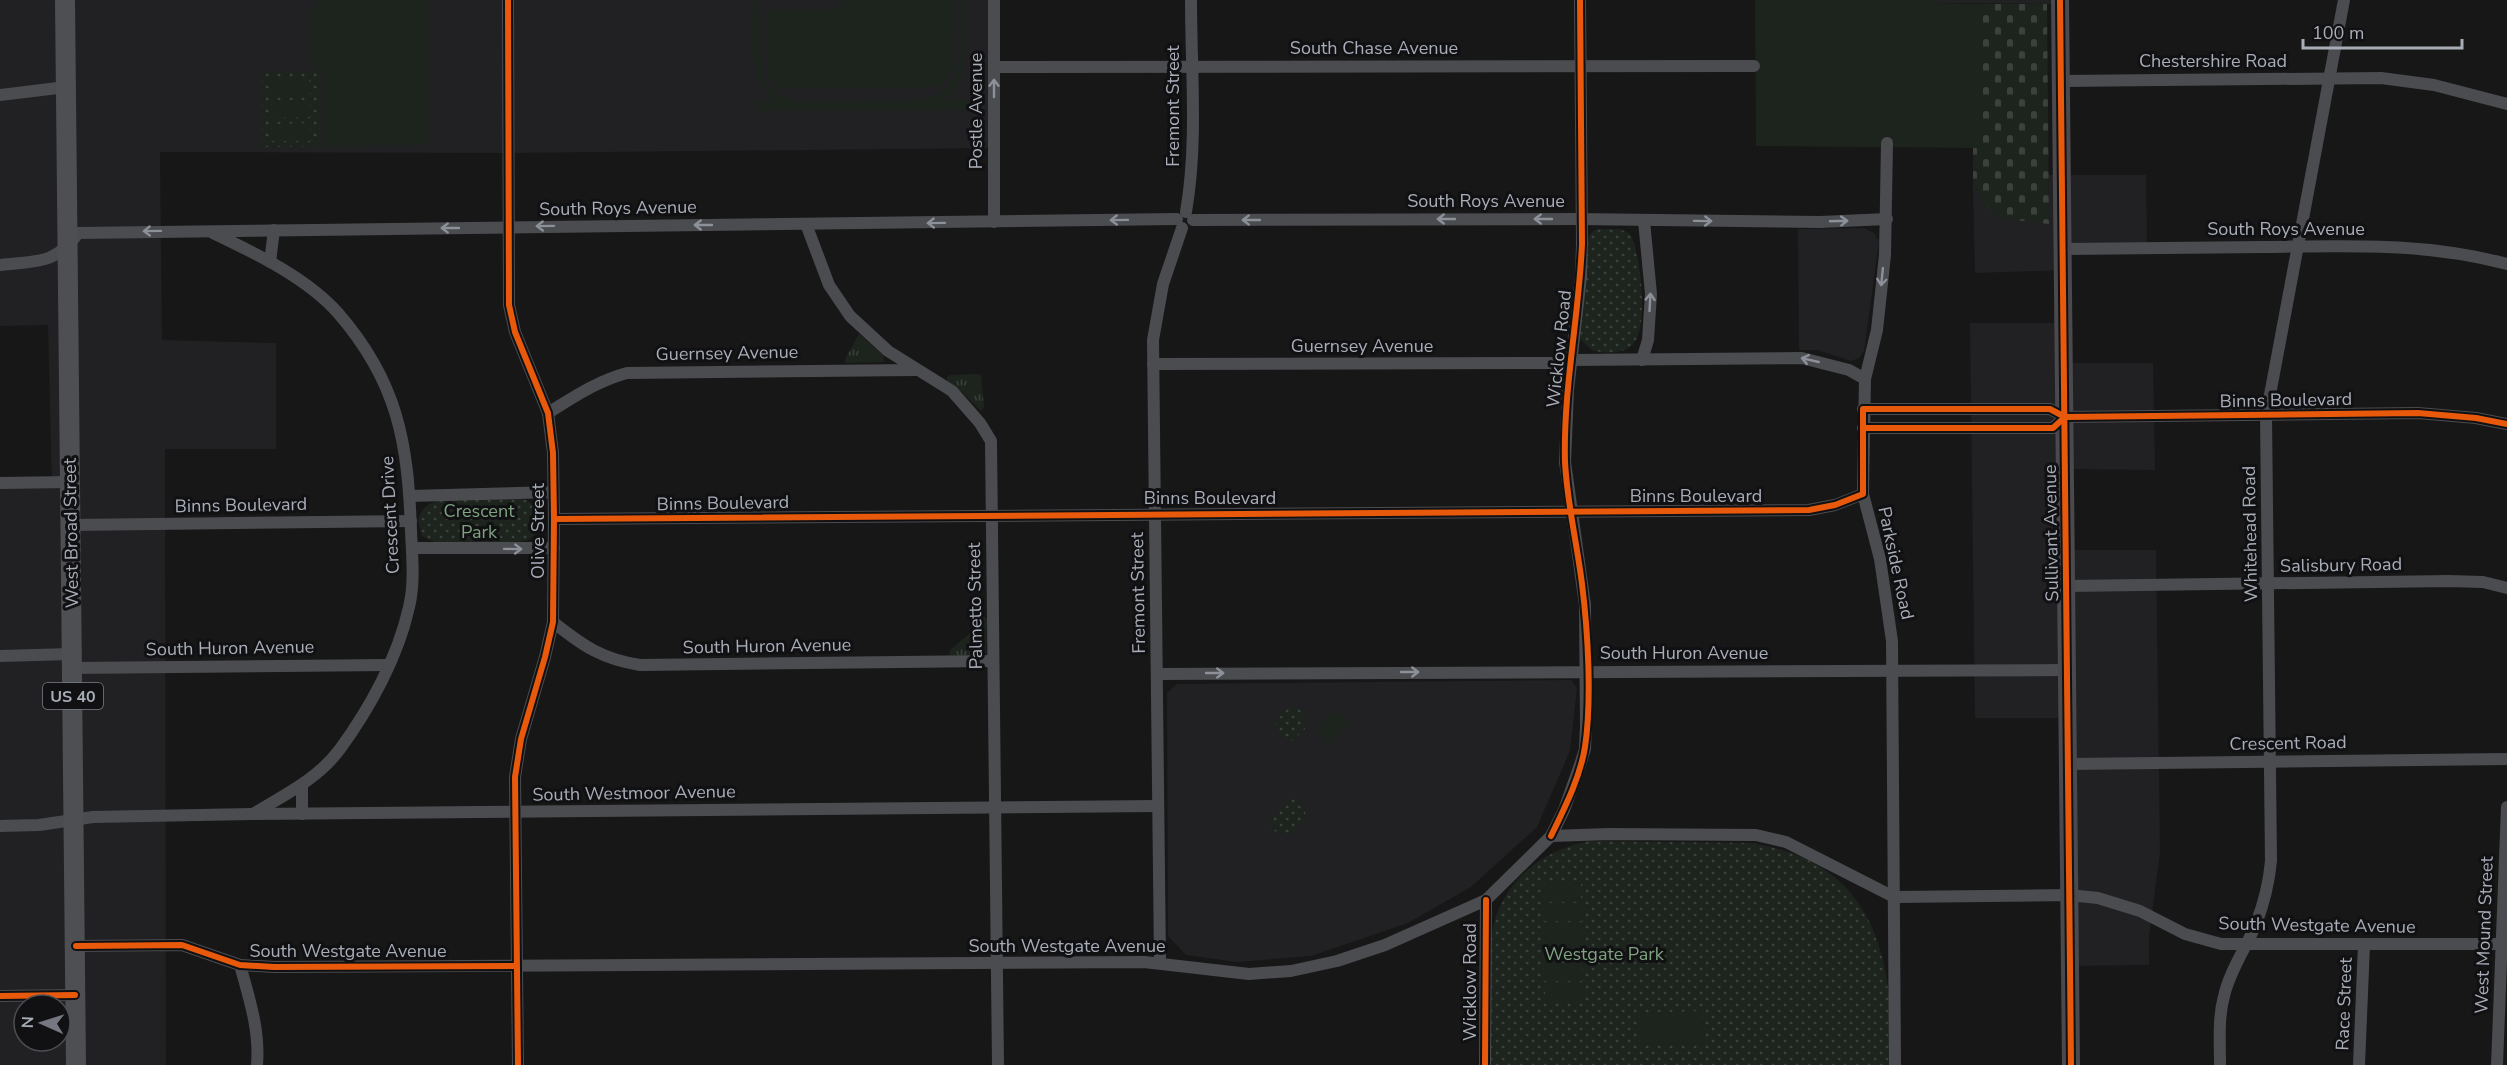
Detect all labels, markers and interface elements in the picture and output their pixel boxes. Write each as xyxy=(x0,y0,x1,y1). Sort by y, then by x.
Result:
scale bar xyxy=(2303,12,2462,50)
text: 100 m xyxy=(2312,21,2364,45)
street label: South Chase Avenue xyxy=(1290,36,1458,60)
street label: Fremont Street xyxy=(1161,45,1185,167)
street label: Chestershire Road xyxy=(2139,49,2287,73)
street label: Postle Avenue xyxy=(964,53,988,169)
one-way arrow xyxy=(988,79,1000,99)
street label: South Roys Avenue xyxy=(1407,189,1565,213)
street label: South Roys Avenue xyxy=(539,195,697,221)
one-way arrow xyxy=(1436,213,1456,225)
one-way arrow xyxy=(1533,213,1553,225)
one-way arrow xyxy=(1241,214,1261,226)
one-way arrow xyxy=(1109,215,1129,226)
one-way arrow xyxy=(1692,215,1712,227)
one-way arrow xyxy=(1828,216,1848,227)
one-way arrow xyxy=(926,217,946,229)
street label: South Roys Avenue xyxy=(2207,217,2365,241)
one-way arrow xyxy=(694,219,714,231)
one-way arrow xyxy=(536,221,556,232)
one-way arrow xyxy=(440,222,460,234)
one-way arrow xyxy=(143,225,163,237)
one-way arrow xyxy=(1877,267,1888,287)
street label: Wicklow Road xyxy=(1541,289,1577,409)
one-way arrow xyxy=(1644,293,1655,313)
street label: Guernsey Avenue xyxy=(1291,334,1433,358)
street label: Guernsey Avenue xyxy=(655,340,799,366)
one-way arrow xyxy=(1801,354,1820,365)
street label: Binns Boulevard xyxy=(2220,387,2352,413)
street label: Crescent Drive xyxy=(375,455,405,575)
street label: West Broad Street xyxy=(58,457,84,608)
street label: Sullivant Avenue xyxy=(2038,464,2064,602)
street label: Whitehead Road xyxy=(2237,466,2263,602)
street label: Olive Street xyxy=(526,482,550,579)
street label: Binns Boulevard xyxy=(1630,484,1762,508)
street label: Binns Boulevard xyxy=(1144,486,1276,510)
street label: Binns Boulevard xyxy=(657,490,789,516)
street label: Binns Boulevard xyxy=(175,492,307,518)
park label: Crescent Park xyxy=(444,499,515,544)
street label: Parkside Road xyxy=(1872,504,1920,622)
street label: Fremont Street xyxy=(1125,531,1151,654)
street label: Palmetto Street xyxy=(962,542,988,670)
one-way arrow xyxy=(502,543,522,555)
street label: Salisbury Road xyxy=(2280,552,2402,578)
street label: South Huron Avenue xyxy=(683,633,851,659)
street label: South Huron Avenue xyxy=(146,635,314,661)
street label: South Huron Avenue xyxy=(1600,641,1768,665)
one-way arrow xyxy=(1400,666,1420,678)
one-way arrow xyxy=(1205,668,1225,679)
road number: US 40 xyxy=(43,683,103,709)
street label: Crescent Road xyxy=(2229,730,2347,756)
street label: South Westmoor Avenue xyxy=(532,779,736,807)
street label: West Mound Street xyxy=(2469,855,2499,1014)
street label: South Westgate Avenue xyxy=(2218,911,2416,939)
street label: Wicklow Road xyxy=(1458,923,1482,1041)
street label: South Westgate Avenue xyxy=(968,934,1166,958)
street label: South Westgate Avenue xyxy=(249,939,447,963)
park label: Westgate Park xyxy=(1544,942,1665,966)
street label: Race Street xyxy=(2330,956,2358,1051)
north arrow xyxy=(12,993,72,1053)
text: N xyxy=(17,1016,39,1029)

